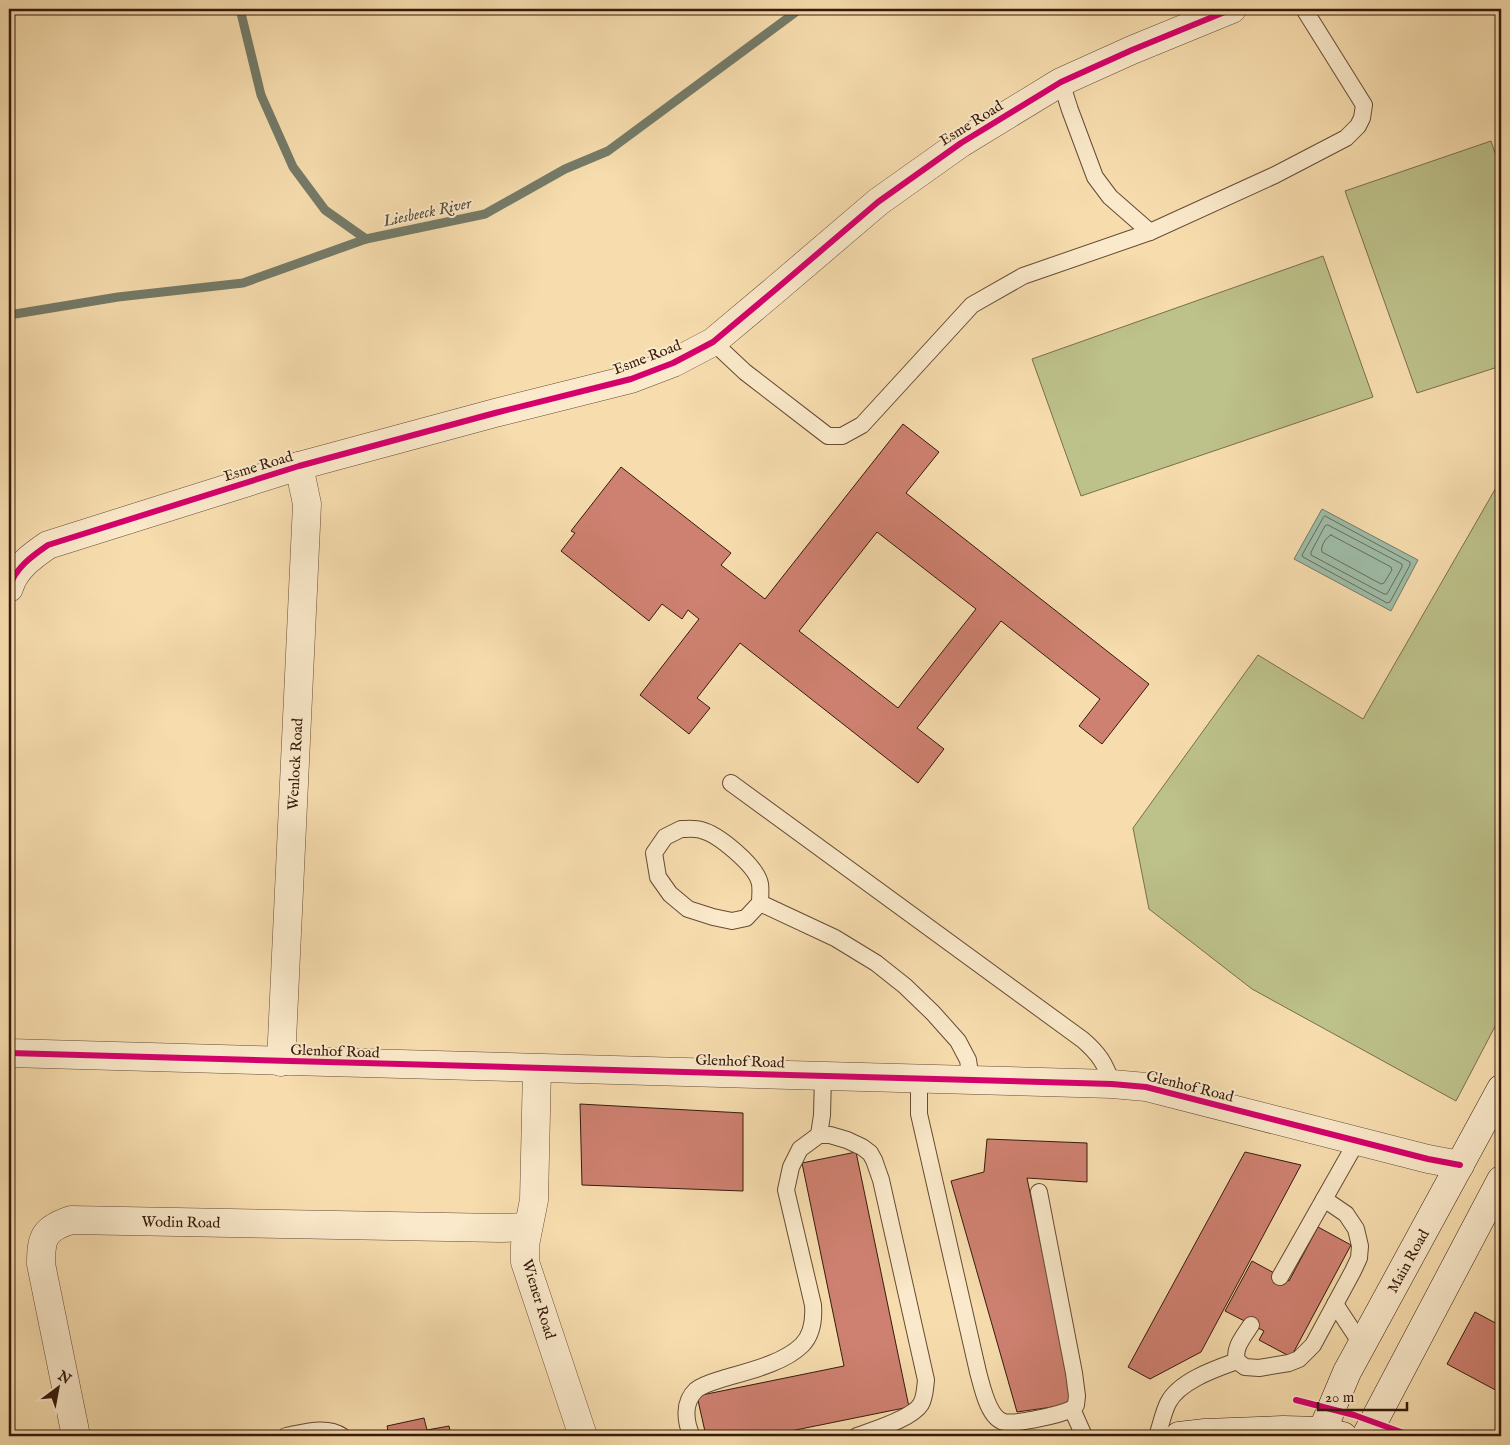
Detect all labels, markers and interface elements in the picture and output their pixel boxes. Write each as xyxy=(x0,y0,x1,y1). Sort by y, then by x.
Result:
street label: Esme Road xyxy=(936,96,1007,150)
water label: Liesbeeck River xyxy=(381,194,475,232)
street label: Esme Road xyxy=(611,335,685,379)
street label: Esme Road xyxy=(221,447,296,486)
street label: Wenlock Road xyxy=(284,717,307,811)
street label: Glenhof Road xyxy=(290,1040,381,1063)
street label: Glenhof Road xyxy=(695,1050,786,1073)
street label: Glenhof Road xyxy=(1144,1066,1237,1107)
street label: Wodin Road xyxy=(141,1212,222,1233)
street label: Main Road xyxy=(1383,1225,1434,1296)
street label: Wiener Road xyxy=(517,1257,560,1342)
north arrow xyxy=(32,1362,82,1412)
text: N xyxy=(54,1366,74,1389)
scale bar xyxy=(1318,1380,1406,1412)
text: 20 m xyxy=(1325,1388,1355,1407)

